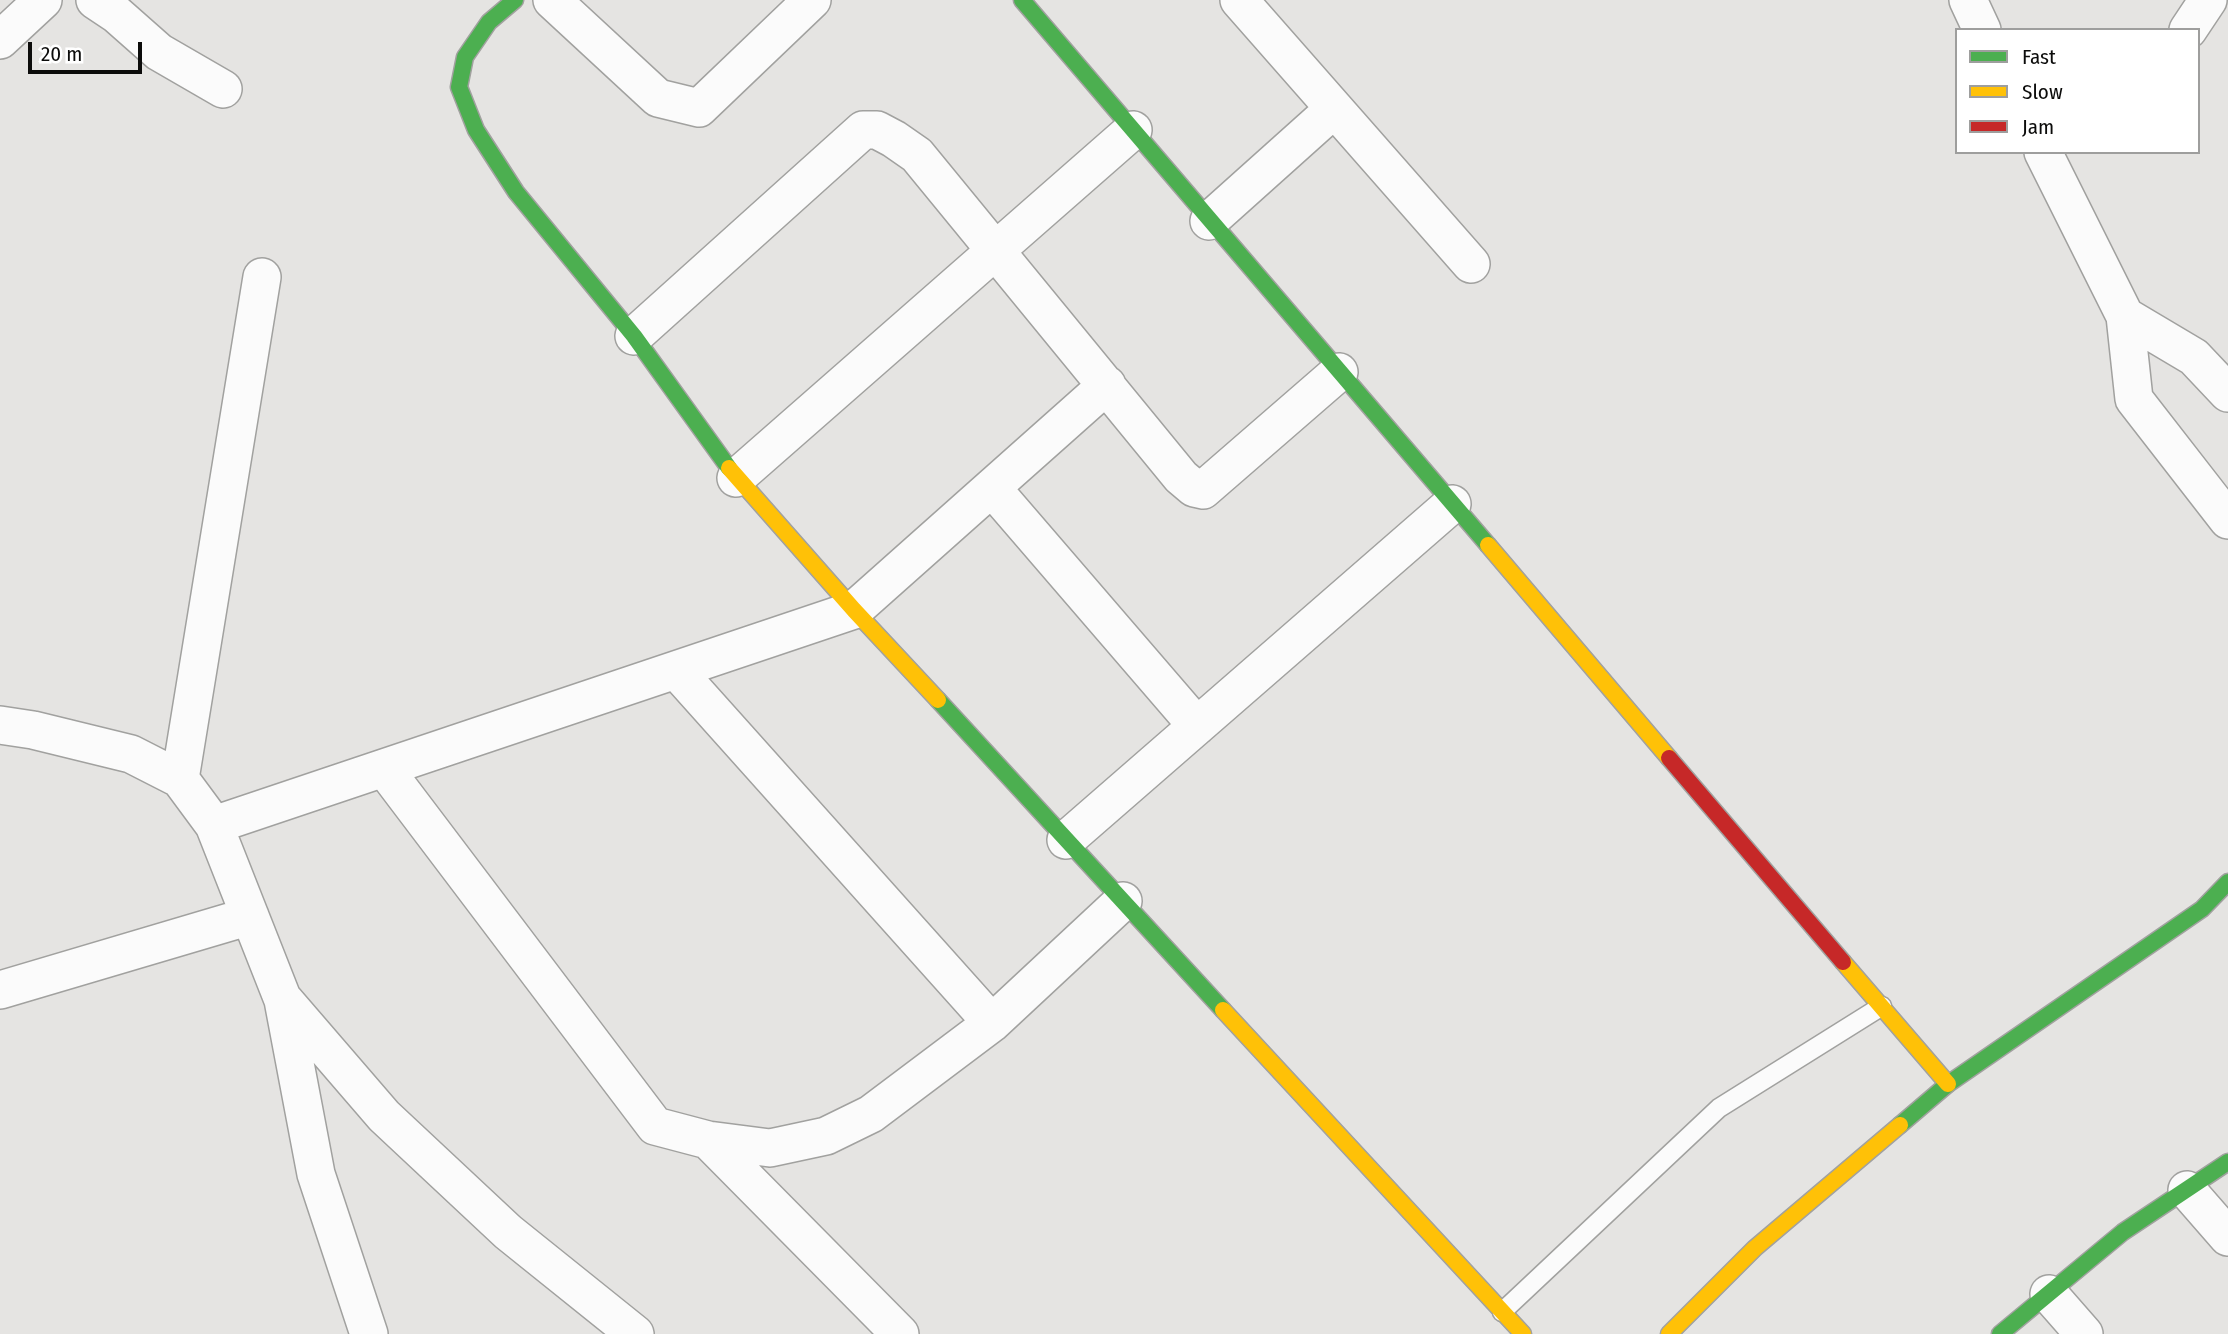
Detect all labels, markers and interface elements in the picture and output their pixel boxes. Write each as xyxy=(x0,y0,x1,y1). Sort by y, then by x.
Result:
scale bar xyxy=(32,28,145,72)
legend xyxy=(1955,28,2200,154)
text: 20 m xyxy=(41,41,82,67)
text: Fast xyxy=(2022,44,2056,70)
text: Slow xyxy=(2022,79,2063,105)
text: Jam xyxy=(2022,114,2054,140)

